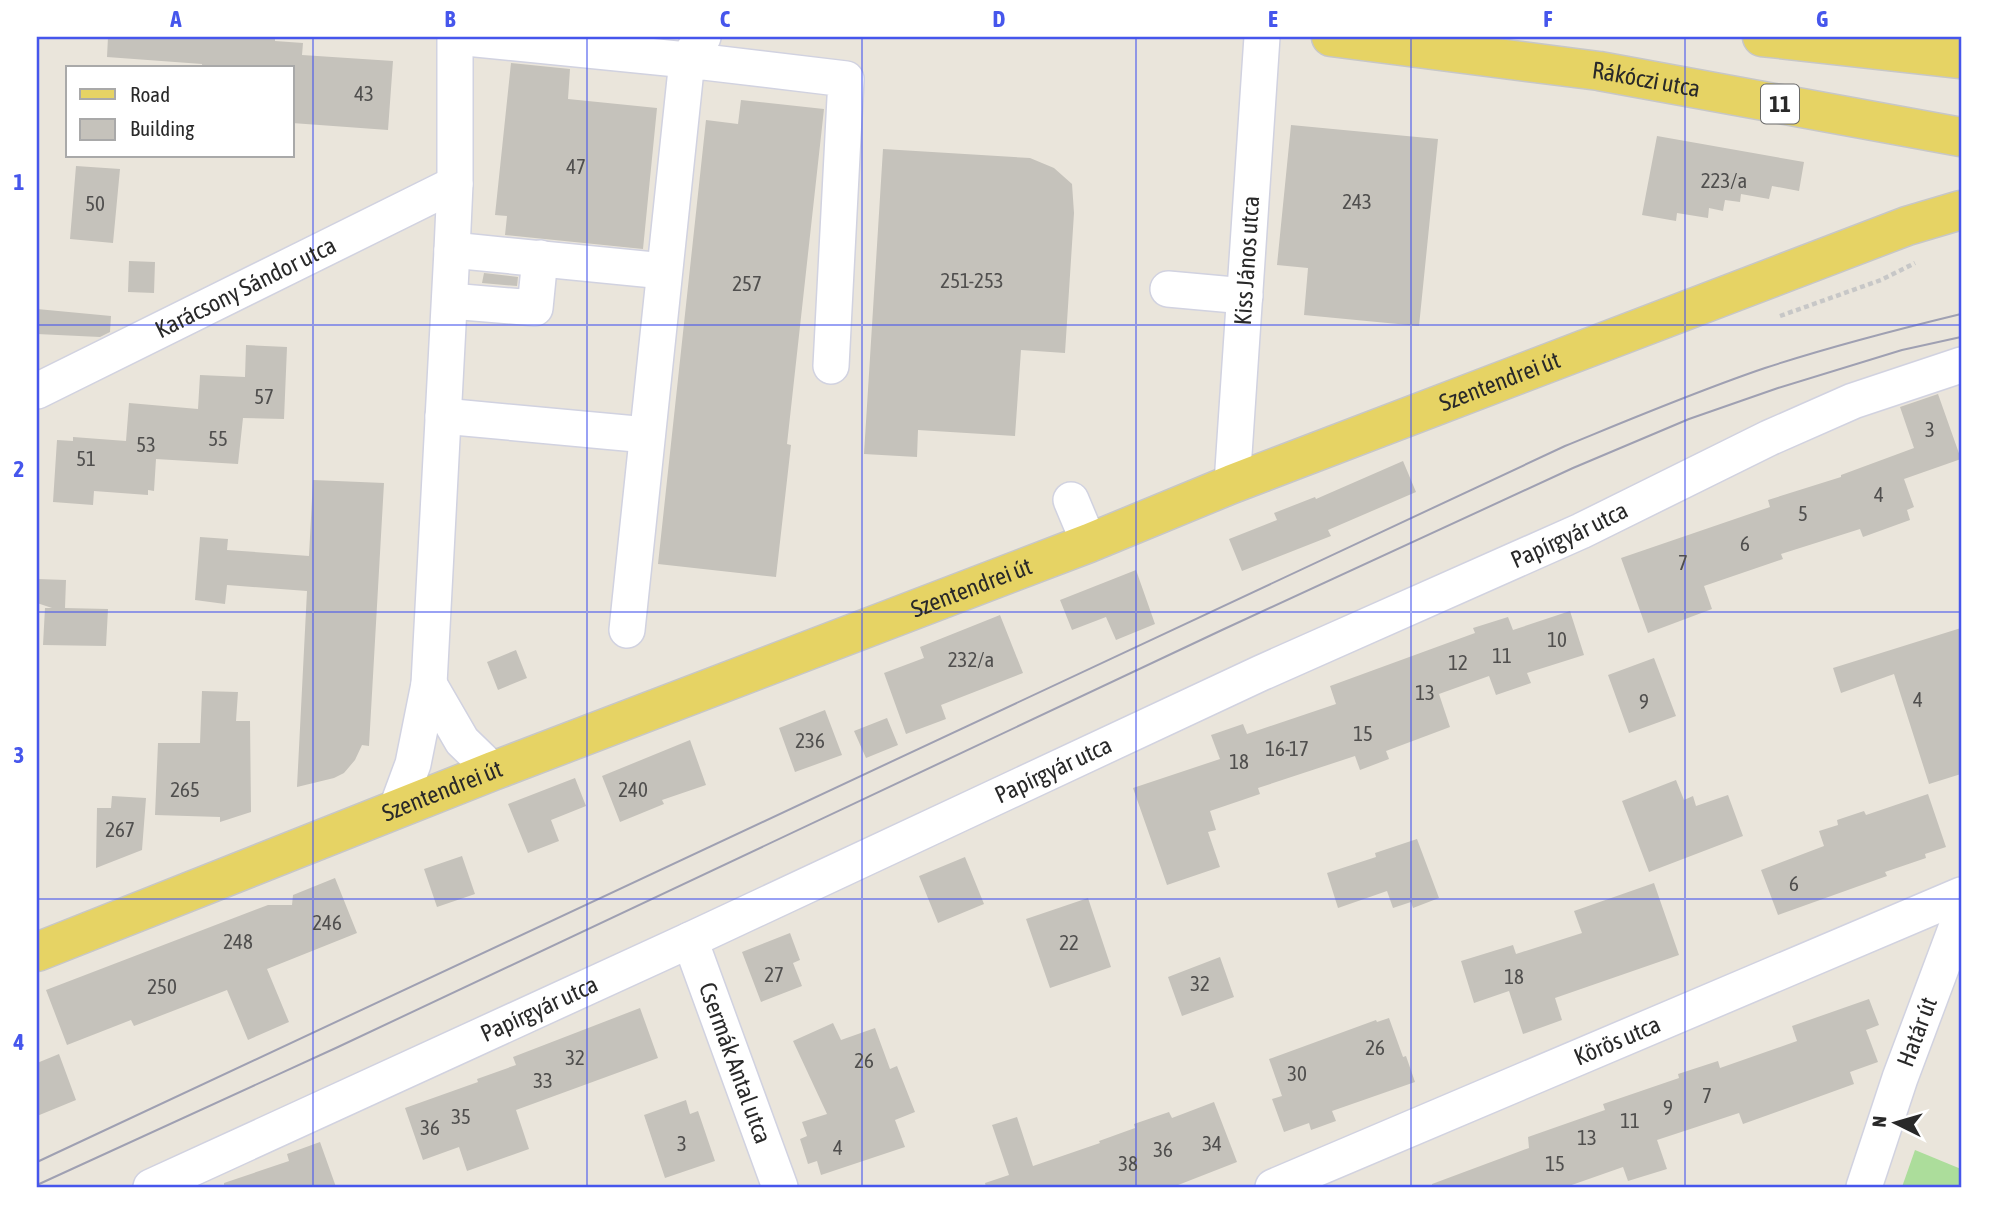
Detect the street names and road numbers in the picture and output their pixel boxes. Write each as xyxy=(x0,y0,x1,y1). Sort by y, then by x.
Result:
street label: Rákóczi utca xyxy=(1591,56,1702,102)
road number: 11 xyxy=(1761,85,1799,124)
street label: Kiss János utca xyxy=(1229,195,1264,326)
street label: Karácsony Sándor utca xyxy=(151,231,340,343)
street label: Szentendrei út xyxy=(1435,346,1564,417)
street label: Papírgyár utca xyxy=(1507,496,1632,573)
street label: Szentendrei út xyxy=(907,552,1036,623)
street label: Papírgyár utca xyxy=(991,731,1116,808)
street label: Szentendrei út xyxy=(378,755,506,827)
street label: Papírgyár utca xyxy=(476,970,602,1047)
street label: Csermák Antal utca xyxy=(694,979,777,1147)
street label: Határ út xyxy=(1891,993,1942,1070)
street label: Körös utca xyxy=(1570,1010,1664,1071)

